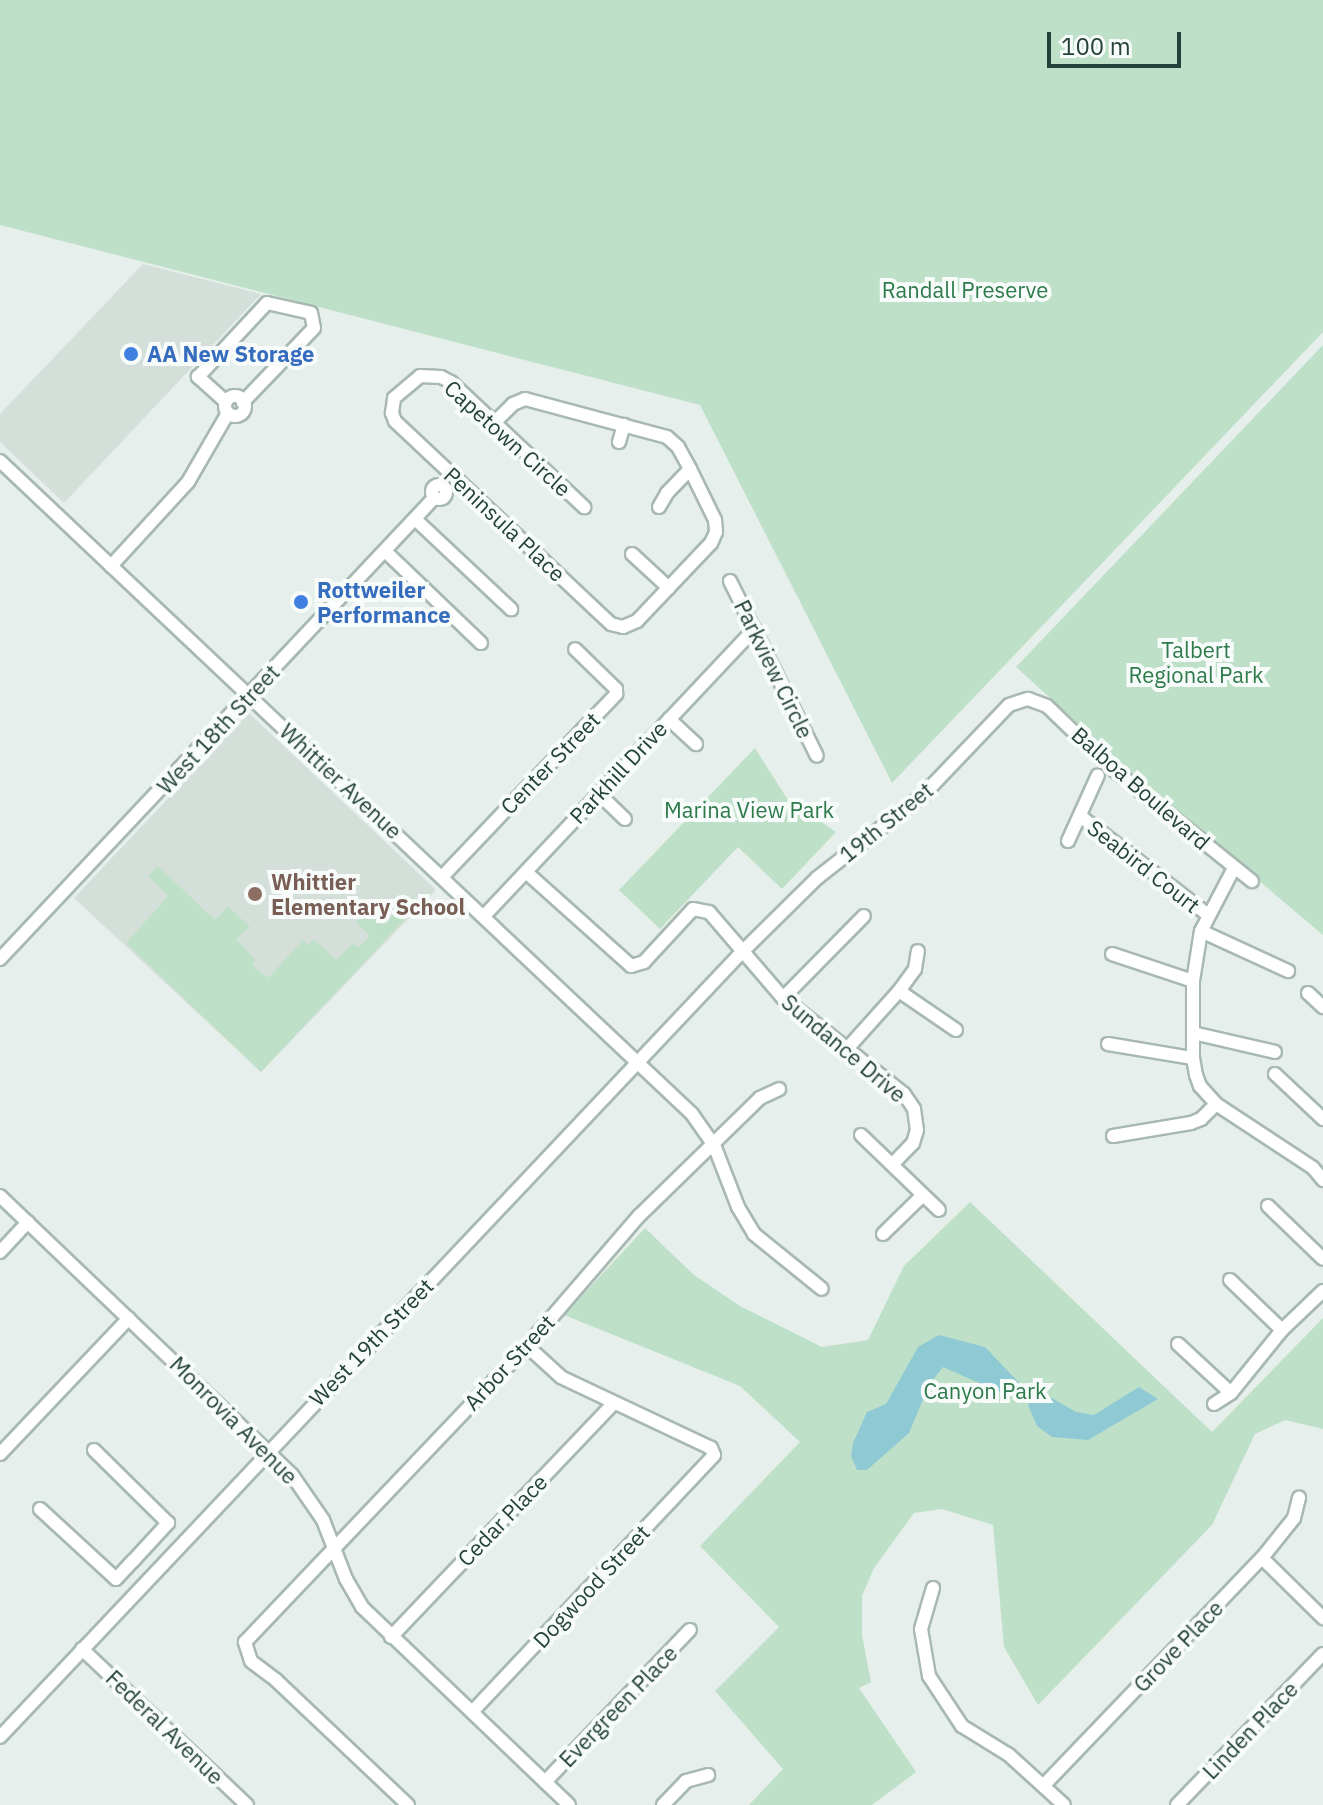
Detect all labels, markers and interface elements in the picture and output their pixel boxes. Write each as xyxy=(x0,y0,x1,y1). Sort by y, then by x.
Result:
scale bar xyxy=(1051,16,1185,66)
text: 100 m xyxy=(1061,30,1131,62)
park label: Randall Preserve xyxy=(882,277,1048,303)
place label: AA New Storage xyxy=(147,341,314,367)
marker: AA New Storage xyxy=(122,345,140,363)
street label: Capetown Circle xyxy=(439,374,577,502)
street label: Peninsula Place xyxy=(439,461,571,587)
place label: Rottweiler Performance xyxy=(317,576,451,628)
marker: Rottweiler Performance xyxy=(292,593,310,611)
street label: Parkview Circle xyxy=(729,595,819,743)
park label: Talbert Regional Park xyxy=(1128,636,1264,688)
street label: West 18th Street xyxy=(151,659,285,799)
street label: Center Street xyxy=(495,707,605,819)
street label: Parkhill Drive xyxy=(564,715,672,829)
street label: Whittier Avenue xyxy=(275,718,407,844)
street label: Balboa Boulevard xyxy=(1067,721,1215,855)
street label: 19th Street xyxy=(834,776,938,868)
park label: Marina View Park xyxy=(664,797,834,823)
street label: Seabird Court xyxy=(1083,814,1205,918)
place label: Whittier Elementary School xyxy=(271,868,465,920)
marker: Whittier Elementary School xyxy=(246,885,264,903)
street label: Sundance Drive xyxy=(777,988,911,1108)
street label: West 19th Street xyxy=(304,1273,438,1411)
street label: Arbor Street xyxy=(458,1309,560,1415)
street label: Monrovia Avenue xyxy=(165,1351,303,1489)
park label: Canyon Park xyxy=(923,1378,1047,1404)
street label: Cedar Place xyxy=(452,1469,552,1571)
street label: Dogwood Street xyxy=(527,1519,655,1653)
street label: Grove Place xyxy=(1128,1595,1228,1697)
street label: Evergreen Place xyxy=(553,1640,683,1772)
street label: Federal Avenue xyxy=(101,1664,229,1790)
street label: Linden Place xyxy=(1197,1676,1303,1784)

